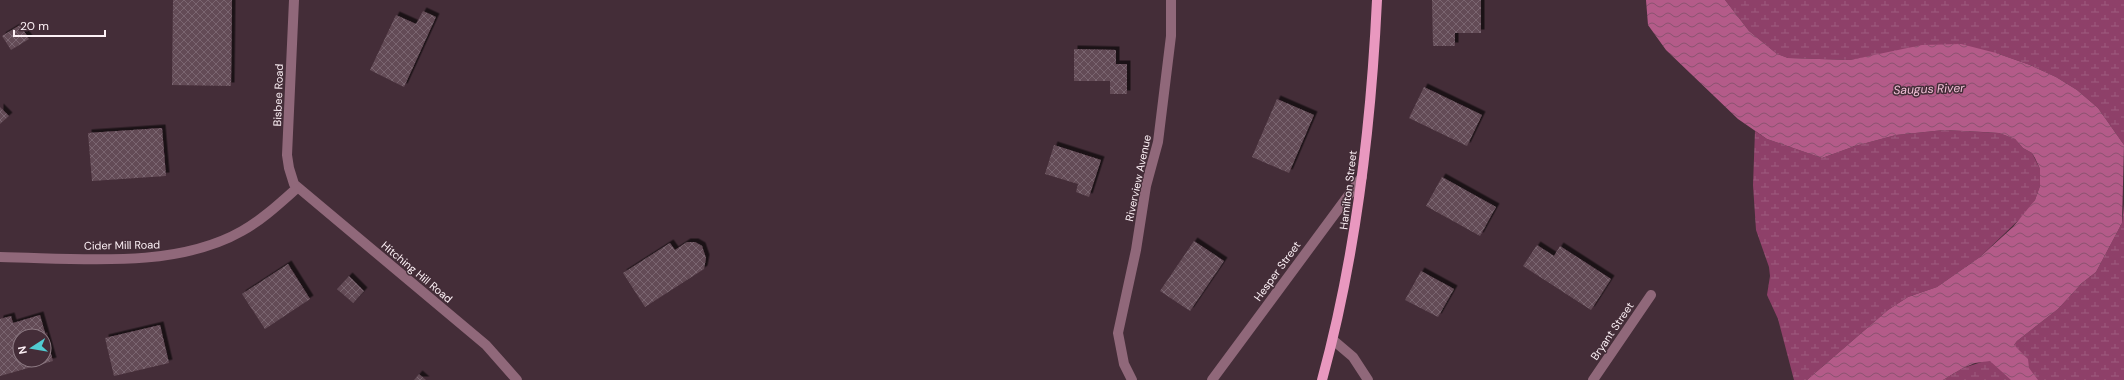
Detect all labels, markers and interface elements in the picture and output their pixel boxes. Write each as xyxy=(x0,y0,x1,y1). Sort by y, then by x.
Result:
scale bar xyxy=(14,12,105,38)
text: 20 m xyxy=(20,18,49,34)
street label: Bisbee Road xyxy=(270,63,286,127)
water label: Saugus River xyxy=(1893,80,1965,98)
street label: Riverview Avenue xyxy=(1122,133,1154,223)
street label: Hamilton Street xyxy=(1336,150,1360,230)
street label: Cider Mill Road xyxy=(84,237,160,253)
street label: Hitching Hill Road xyxy=(379,238,455,306)
street label: Hesper Street xyxy=(1251,238,1303,304)
street label: Bryant Street xyxy=(1587,299,1637,363)
north arrow xyxy=(12,328,52,368)
text: N xyxy=(15,345,30,355)

